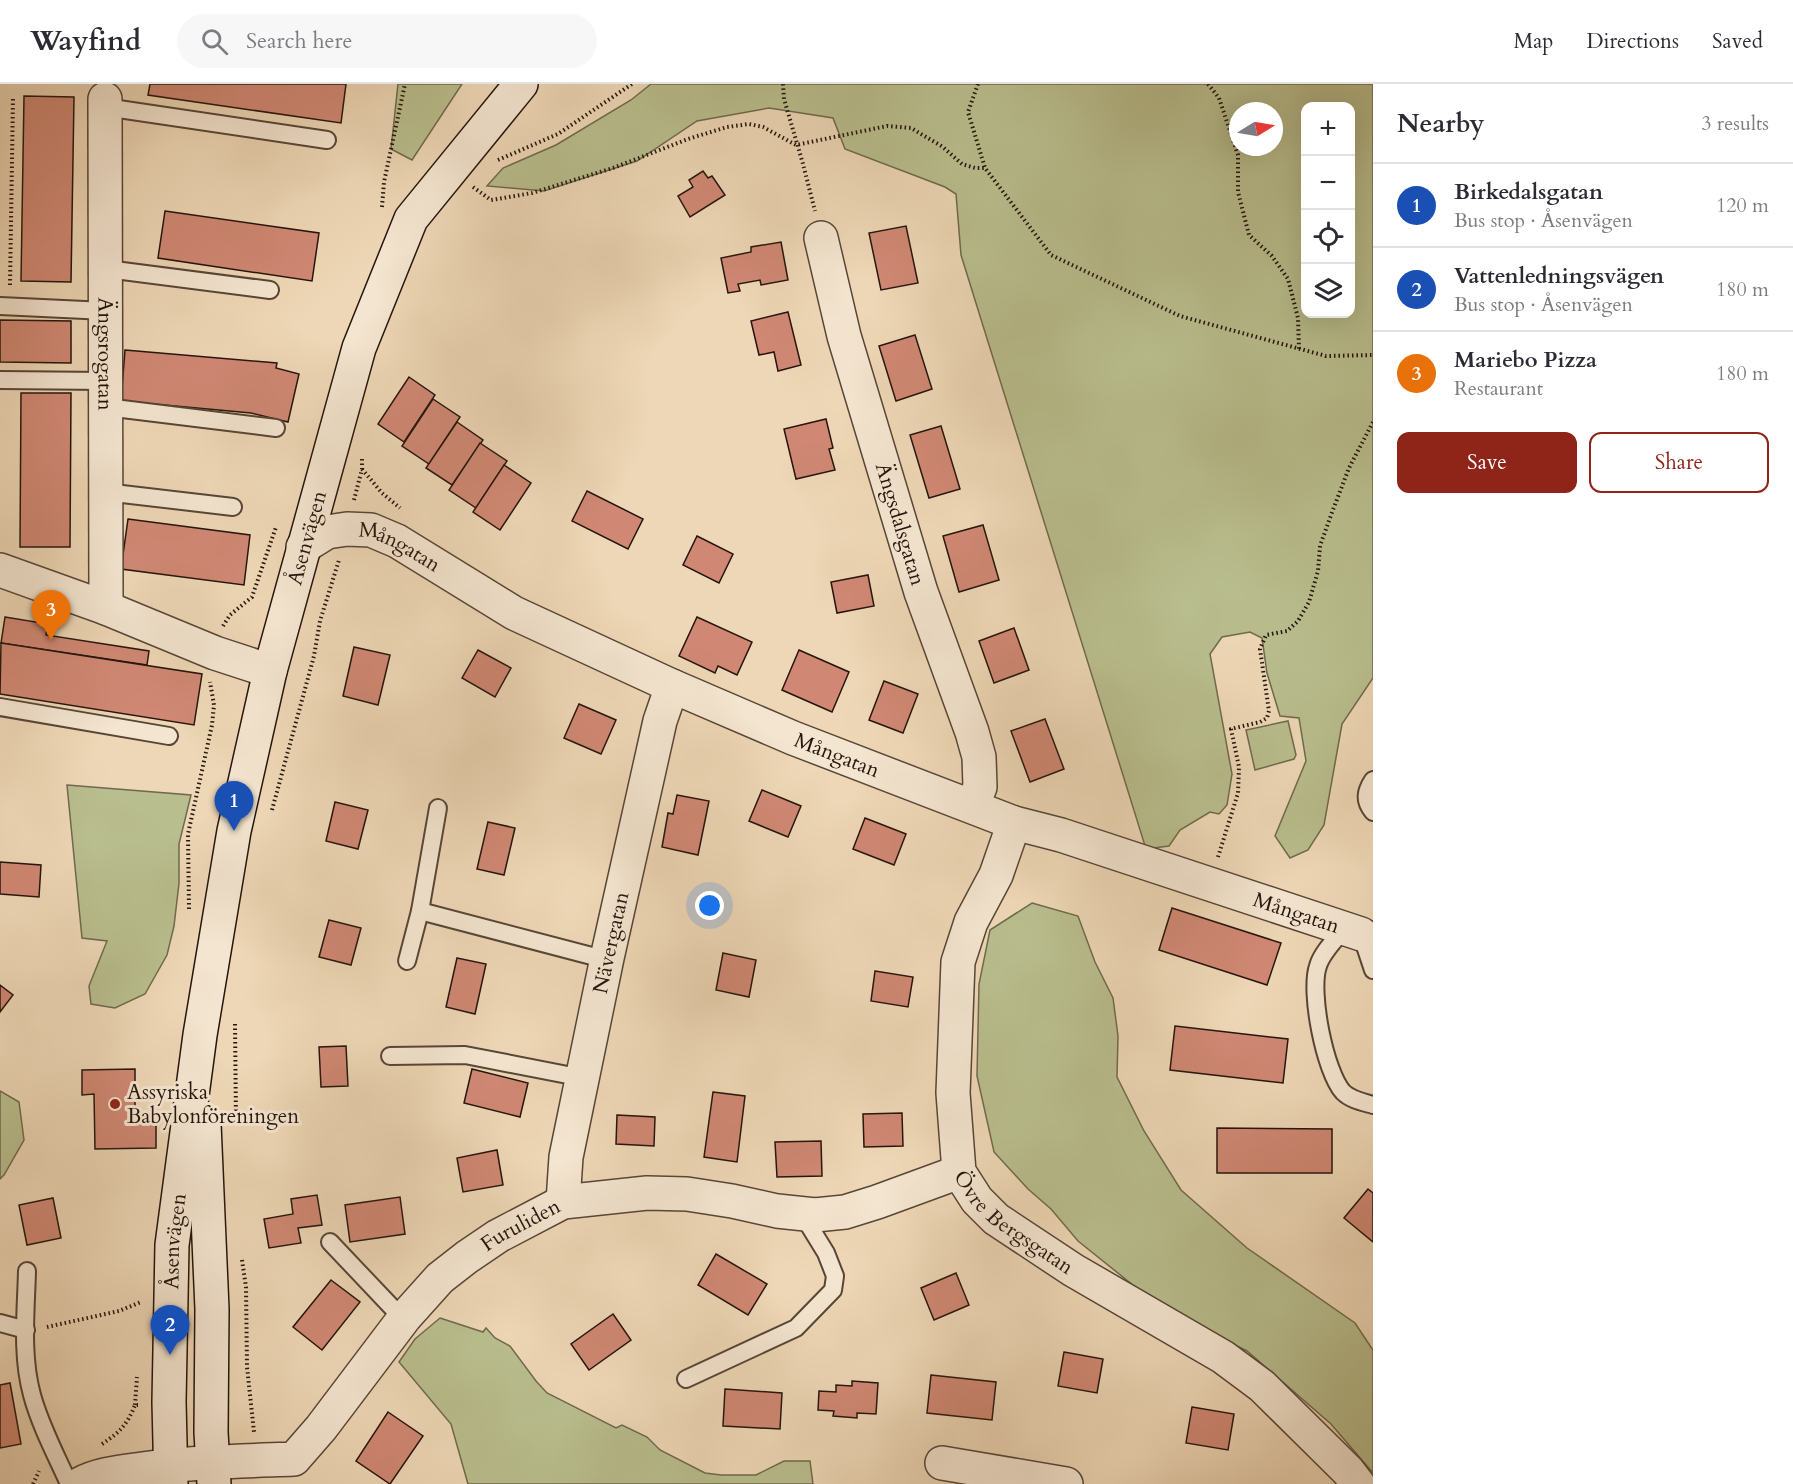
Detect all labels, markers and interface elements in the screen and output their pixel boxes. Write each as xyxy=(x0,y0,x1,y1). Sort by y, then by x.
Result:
search box xyxy=(177,14,597,68)
text: Wayfind xyxy=(30,22,141,60)
icon: search xyxy=(198,25,231,58)
text: Search here xyxy=(246,26,353,56)
text: Map xyxy=(1513,27,1553,56)
text: Directions xyxy=(1586,27,1679,56)
text: Saved xyxy=(1712,27,1763,56)
north arrow xyxy=(1229,102,1283,156)
map controls xyxy=(1301,102,1355,318)
button: + xyxy=(1301,102,1355,156)
text: Nearby xyxy=(1397,106,1485,141)
text: 3 results xyxy=(1701,110,1769,137)
button: − xyxy=(1301,156,1355,210)
text: Birkedalsgatan xyxy=(1454,177,1603,207)
text: 1 xyxy=(1411,192,1422,219)
text: 120 m xyxy=(1716,192,1769,219)
text: Bus stop · Åsenvägen xyxy=(1454,207,1633,234)
button: locate xyxy=(1301,210,1355,264)
text: Vattenledningsvägen xyxy=(1454,261,1664,291)
button: layers xyxy=(1301,264,1355,318)
text: 2 xyxy=(1411,276,1422,303)
text: 180 m xyxy=(1716,276,1769,303)
text: Bus stop · Åsenvägen xyxy=(1454,291,1633,318)
street label: Ängsrogatan xyxy=(90,297,120,411)
text: Mariebo Pizza xyxy=(1454,345,1597,375)
text: 3 xyxy=(1411,360,1422,387)
text: 180 m xyxy=(1716,360,1769,387)
text: Restaurant xyxy=(1454,375,1543,402)
button: Save xyxy=(1397,432,1577,493)
button: Share xyxy=(1589,432,1769,493)
street label: Ängsdalsgatan xyxy=(868,459,932,589)
street label: Åsenvägen xyxy=(280,487,334,588)
street label: Mångatan xyxy=(358,516,446,579)
pin: 3 xyxy=(32,590,70,640)
street label: Mångatan xyxy=(790,726,884,785)
pin: 1 xyxy=(214,782,254,831)
street label: Mångatan xyxy=(1249,885,1343,941)
street label: Nävergatan xyxy=(586,889,636,996)
your location xyxy=(695,891,724,920)
place label: Assyriska Babylonföreningen xyxy=(127,1078,299,1131)
marker: Assyriska Babylonföreningen xyxy=(108,1097,122,1111)
street label: Övre Bergsgatan xyxy=(946,1165,1079,1281)
street label: Åsenvägen xyxy=(157,1191,194,1290)
street label: Furuliden xyxy=(475,1192,566,1259)
pin: 2 xyxy=(150,1306,190,1355)

